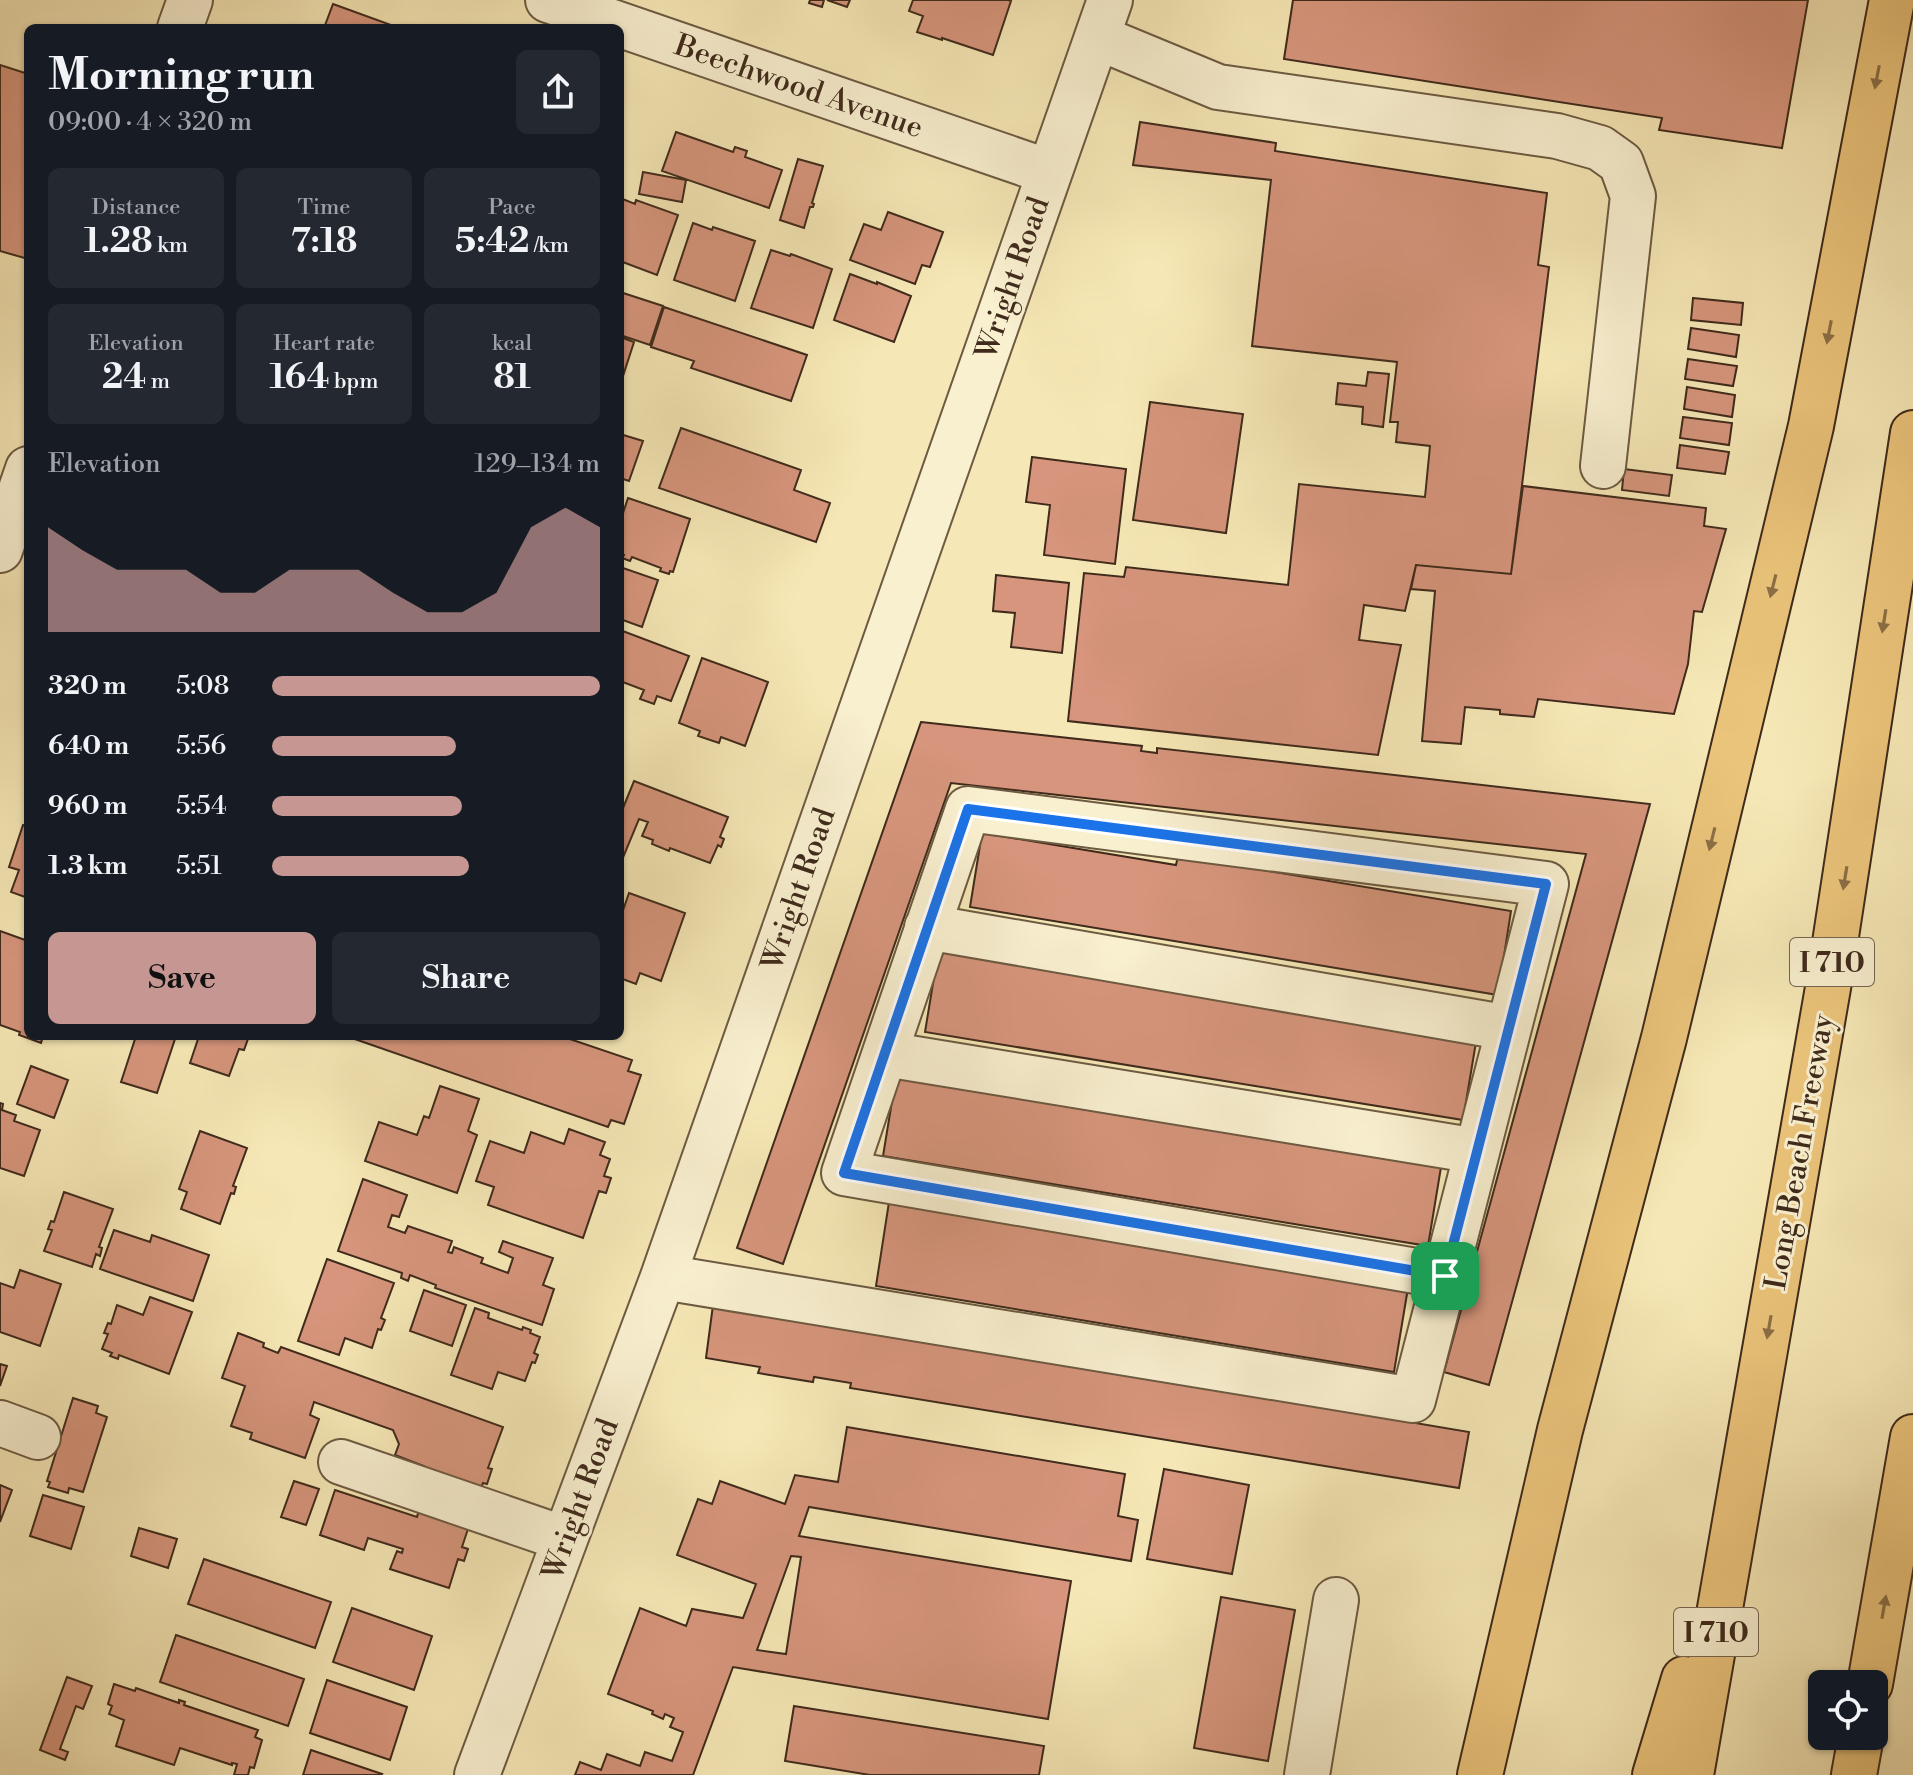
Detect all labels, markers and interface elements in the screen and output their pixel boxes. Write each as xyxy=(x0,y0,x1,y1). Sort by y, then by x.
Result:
street label: Beechwood Avenue xyxy=(669,26,928,147)
text: Morning run xyxy=(48,48,314,103)
button: share xyxy=(516,50,600,134)
one-way arrow xyxy=(1871,64,1883,89)
text: 09:00 · 4 × 320 m xyxy=(48,106,252,138)
street label: Wright Road xyxy=(967,192,1058,365)
text: Distance xyxy=(92,194,180,221)
text: Time xyxy=(298,194,350,221)
text: Pace xyxy=(488,194,536,221)
text: 1.28 xyxy=(84,221,153,263)
text: 7:18 xyxy=(291,221,357,263)
text: 5:42 xyxy=(455,221,529,263)
text: km xyxy=(153,232,188,259)
text: /km xyxy=(529,232,569,259)
one-way arrow xyxy=(1822,320,1835,345)
text: Elevation xyxy=(88,330,184,357)
text: Heart rate xyxy=(273,330,375,357)
text: kcal xyxy=(492,330,532,357)
text: 24 xyxy=(102,357,146,399)
text: 164 xyxy=(269,357,329,399)
text: 81 xyxy=(493,357,531,399)
text: m xyxy=(146,368,170,395)
text: bpm xyxy=(329,368,379,395)
text: Elevation xyxy=(48,448,161,480)
text: 129–134 m xyxy=(474,448,600,480)
one-way arrow xyxy=(1766,573,1778,598)
one-way arrow xyxy=(1877,609,1890,634)
text: 320 m xyxy=(48,670,127,702)
text: 5:08 xyxy=(176,670,229,702)
text: 640 m xyxy=(48,730,129,762)
text: 5:56 xyxy=(176,730,226,762)
text: 960 m xyxy=(48,790,127,822)
text: 5:54 xyxy=(176,790,227,822)
street label: Wright Road xyxy=(753,803,844,976)
one-way arrow xyxy=(1705,826,1718,851)
text: 1.3 km xyxy=(48,850,127,882)
text: 5:51 xyxy=(176,850,222,882)
one-way arrow xyxy=(1838,866,1851,891)
button: Save xyxy=(48,932,316,1024)
button: Share xyxy=(332,932,600,1024)
road number: I 710 xyxy=(1790,938,1874,986)
street label: Long Beach Freeway xyxy=(1757,1011,1843,1293)
pin xyxy=(1411,1242,1479,1310)
icon: arrive xyxy=(1423,1254,1467,1298)
one-way arrow xyxy=(1762,1315,1774,1340)
street label: Wright Road xyxy=(534,1413,628,1586)
one-way arrow xyxy=(1878,1594,1890,1619)
road number: I 710 xyxy=(1674,1608,1758,1656)
map controls xyxy=(1808,1670,1888,1750)
button: locate xyxy=(1808,1670,1888,1750)

